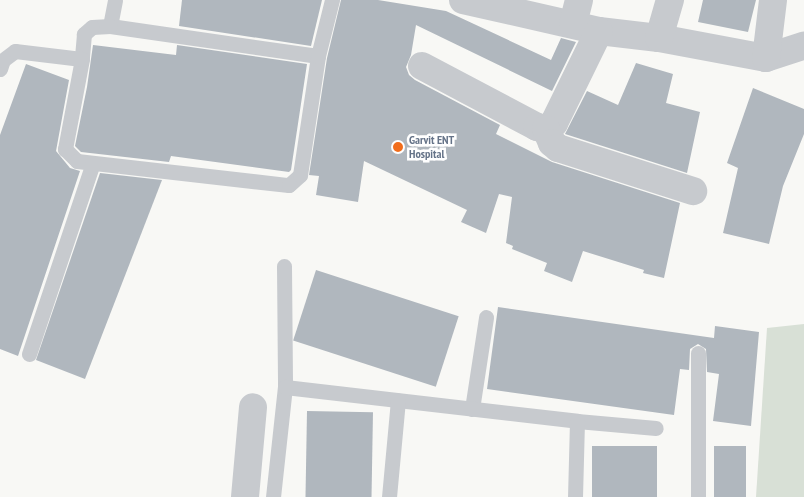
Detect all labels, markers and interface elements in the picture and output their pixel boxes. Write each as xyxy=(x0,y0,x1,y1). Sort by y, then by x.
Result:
place label: Garvit ENT Hospital xyxy=(409,133,454,161)
marker: Garvit ENT Hospital xyxy=(391,140,405,154)

